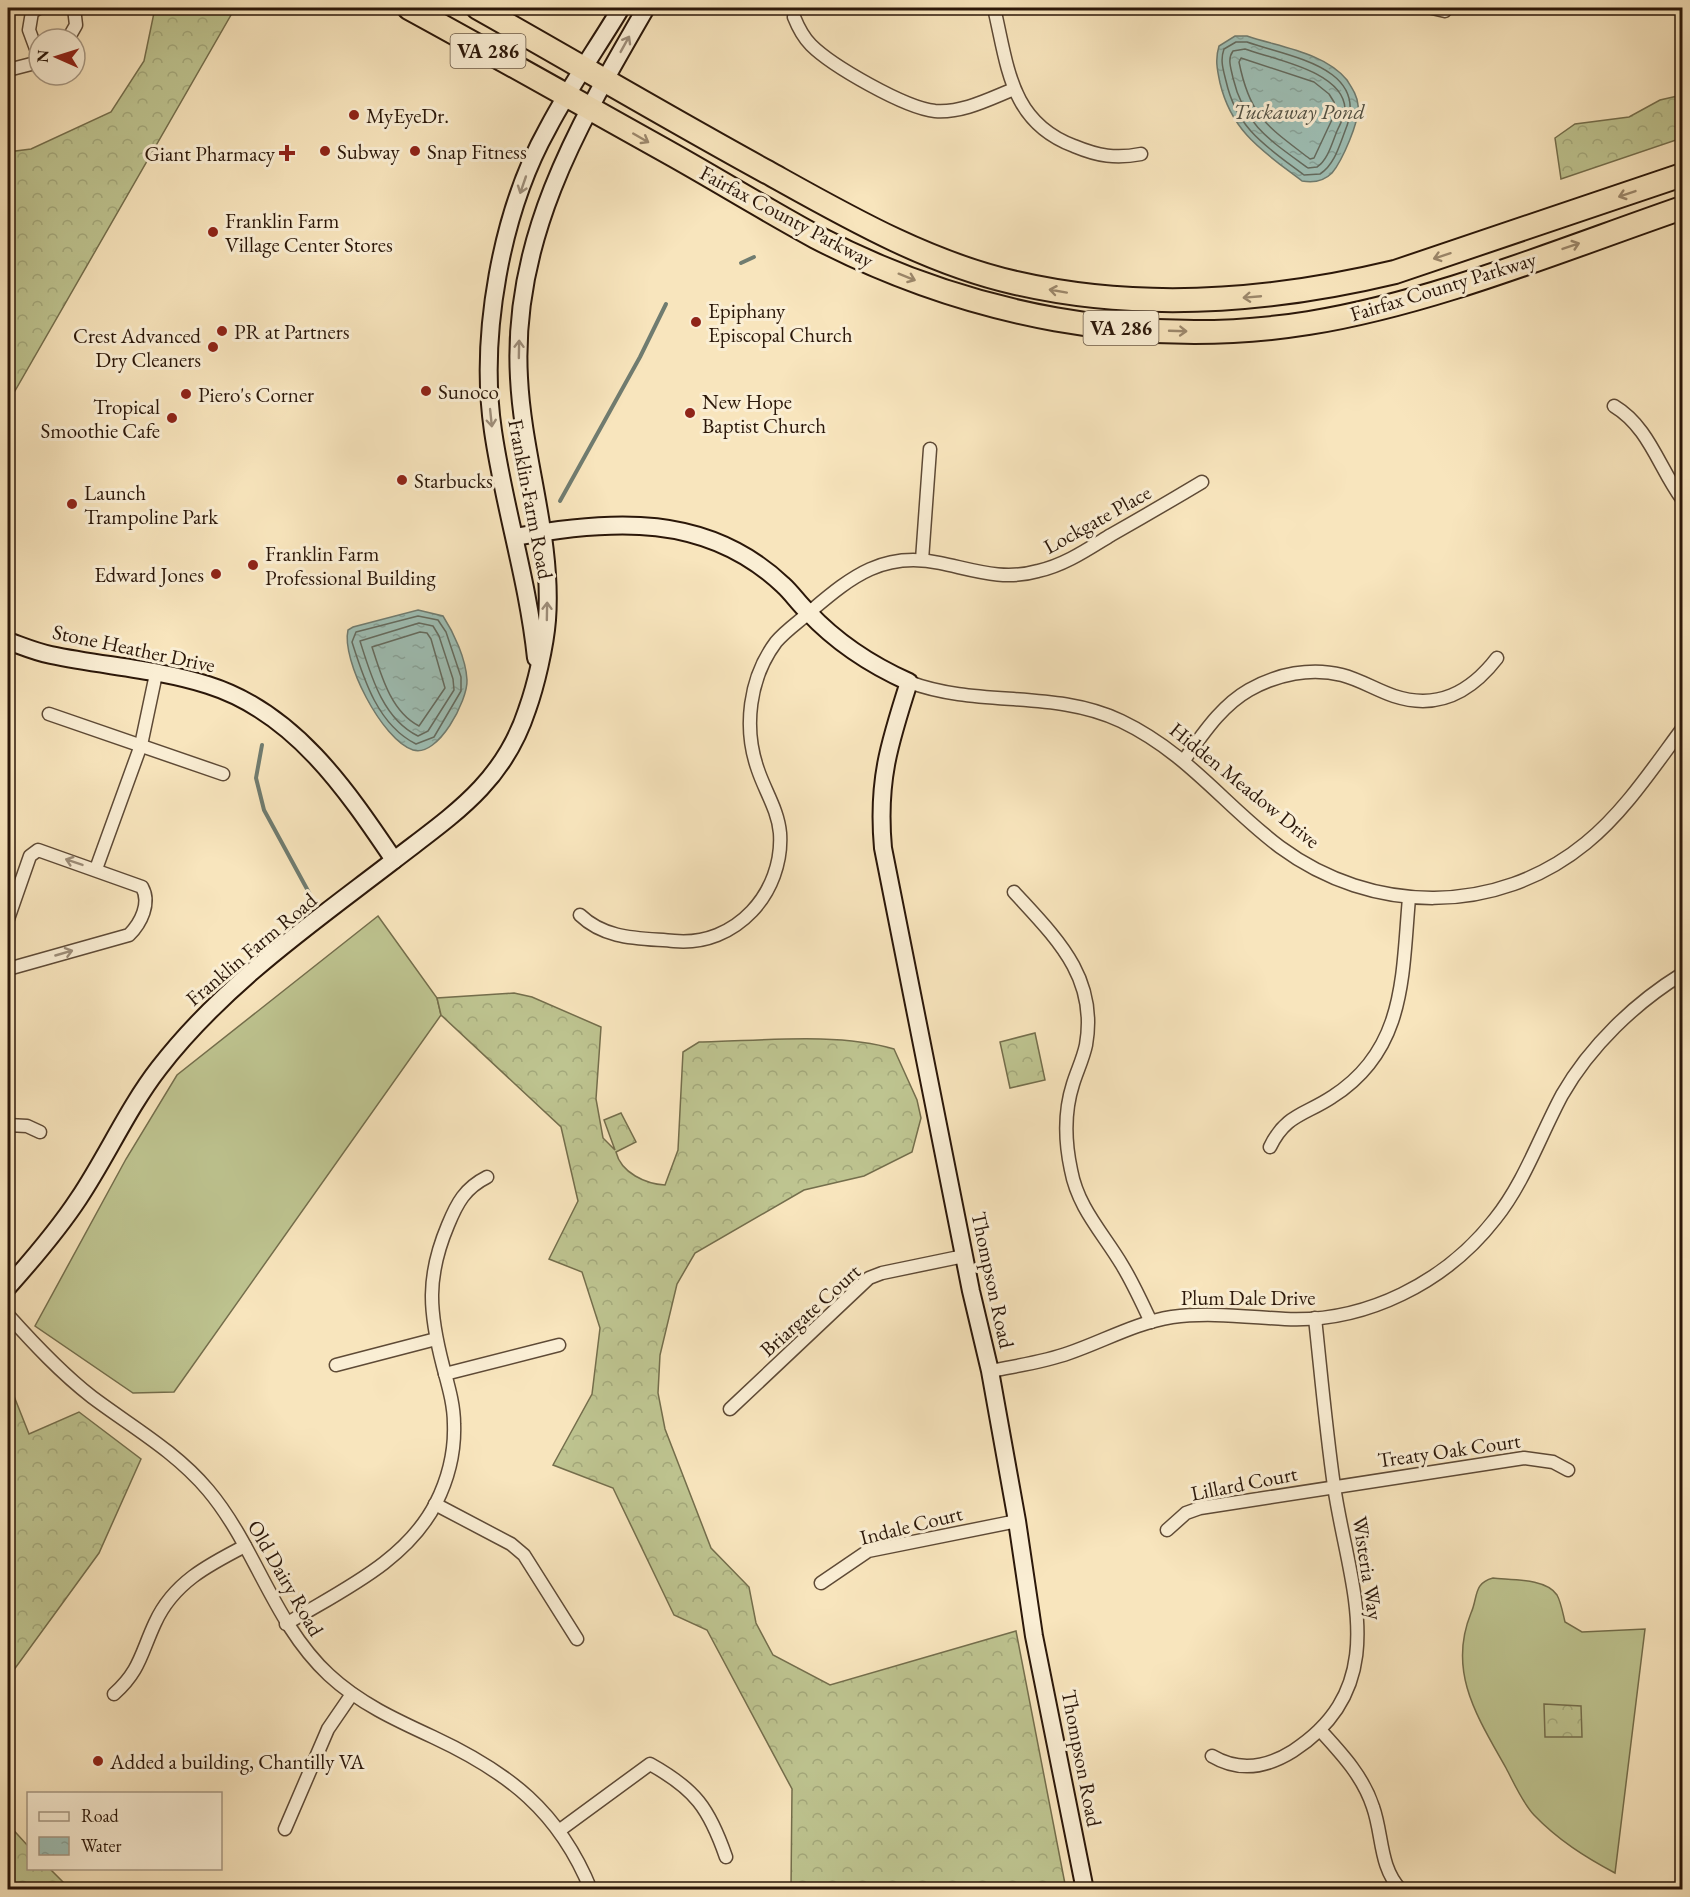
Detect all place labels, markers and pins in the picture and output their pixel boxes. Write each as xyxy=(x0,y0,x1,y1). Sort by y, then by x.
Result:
place label: MyEyeDr. xyxy=(366,102,449,129)
marker: MyEyeDr. xyxy=(347,108,361,122)
place label: Subway xyxy=(337,138,401,165)
place label: Snap Fitness xyxy=(427,138,527,165)
place label: Giant Pharmacy xyxy=(144,140,276,167)
marker: Subway xyxy=(318,144,332,158)
marker: Snap Fitness xyxy=(408,144,422,158)
marker: Giant Pharmacy xyxy=(280,146,294,160)
place label: Franklin Farm Village Center Stores xyxy=(225,207,393,258)
marker: Franklin Farm Village Center Stores xyxy=(206,225,220,239)
place label: Epiphany Episcopal Church xyxy=(708,297,853,348)
marker: Epiphany Episcopal Church xyxy=(689,315,703,329)
place label: PR at Partners xyxy=(234,318,350,345)
place label: Crest Advanced Dry Cleaners xyxy=(73,322,201,373)
marker: PR at Partners xyxy=(215,324,229,338)
marker: Crest Advanced Dry Cleaners xyxy=(206,340,220,354)
place label: Sunoco xyxy=(438,378,499,405)
place label: Piero's Corner xyxy=(198,381,314,408)
marker: Sunoco xyxy=(419,384,433,398)
marker: Piero's Corner xyxy=(179,387,193,401)
place label: New Hope Baptist Church xyxy=(702,388,826,439)
place label: Tropical Smoothie Cafe xyxy=(41,393,160,444)
marker: New Hope Baptist Church xyxy=(683,406,697,420)
marker: Tropical Smoothie Cafe xyxy=(165,411,179,425)
place label: Starbucks xyxy=(414,467,493,494)
marker: Starbucks xyxy=(395,473,409,487)
place label: Launch Trampoline Park xyxy=(84,479,219,530)
marker: Launch Trampoline Park xyxy=(65,497,79,511)
place label: Franklin Farm Professional Building xyxy=(265,540,437,591)
marker: Franklin Farm Professional Building xyxy=(246,558,260,572)
place label: Edward Jones xyxy=(94,561,204,588)
marker: Edward Jones xyxy=(209,567,223,581)
place label: Added a building, Chantilly VA xyxy=(109,1748,365,1775)
marker: Added a building, Chantilly VA xyxy=(91,1754,105,1768)

